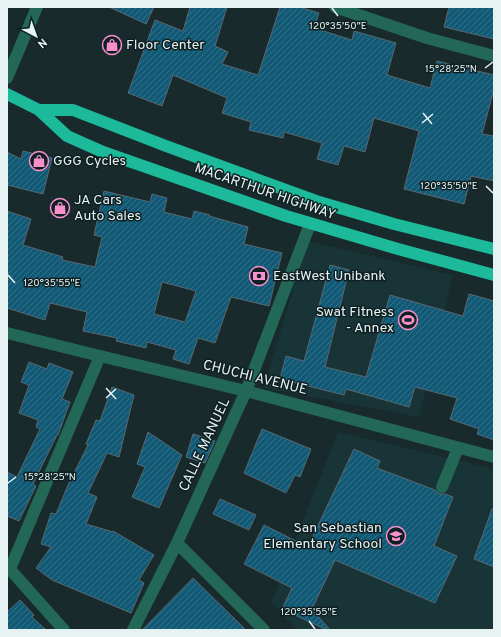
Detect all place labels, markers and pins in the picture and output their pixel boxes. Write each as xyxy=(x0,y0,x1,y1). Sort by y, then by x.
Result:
shop icon: Floor Center xyxy=(101,34,123,56)
place label: Floor Center xyxy=(126,37,205,54)
shop icon: GGG Cycles xyxy=(28,150,50,172)
place label: GGG Cycles xyxy=(53,153,126,170)
place label: JA Cars Auto Sales xyxy=(74,192,141,225)
shop icon: JA Cars Auto Sales xyxy=(49,197,71,219)
bank icon: EastWest Unibank xyxy=(248,265,270,287)
place label: EastWest Unibank xyxy=(273,268,386,285)
place label: Swat Fitness - Annex xyxy=(316,304,394,337)
sports icon: Swat Fitness - Annex xyxy=(397,309,419,331)
place label: San Sebastian Elementary School xyxy=(263,520,382,553)
school or university icon: San Sebastian Elementary School xyxy=(385,525,407,547)

